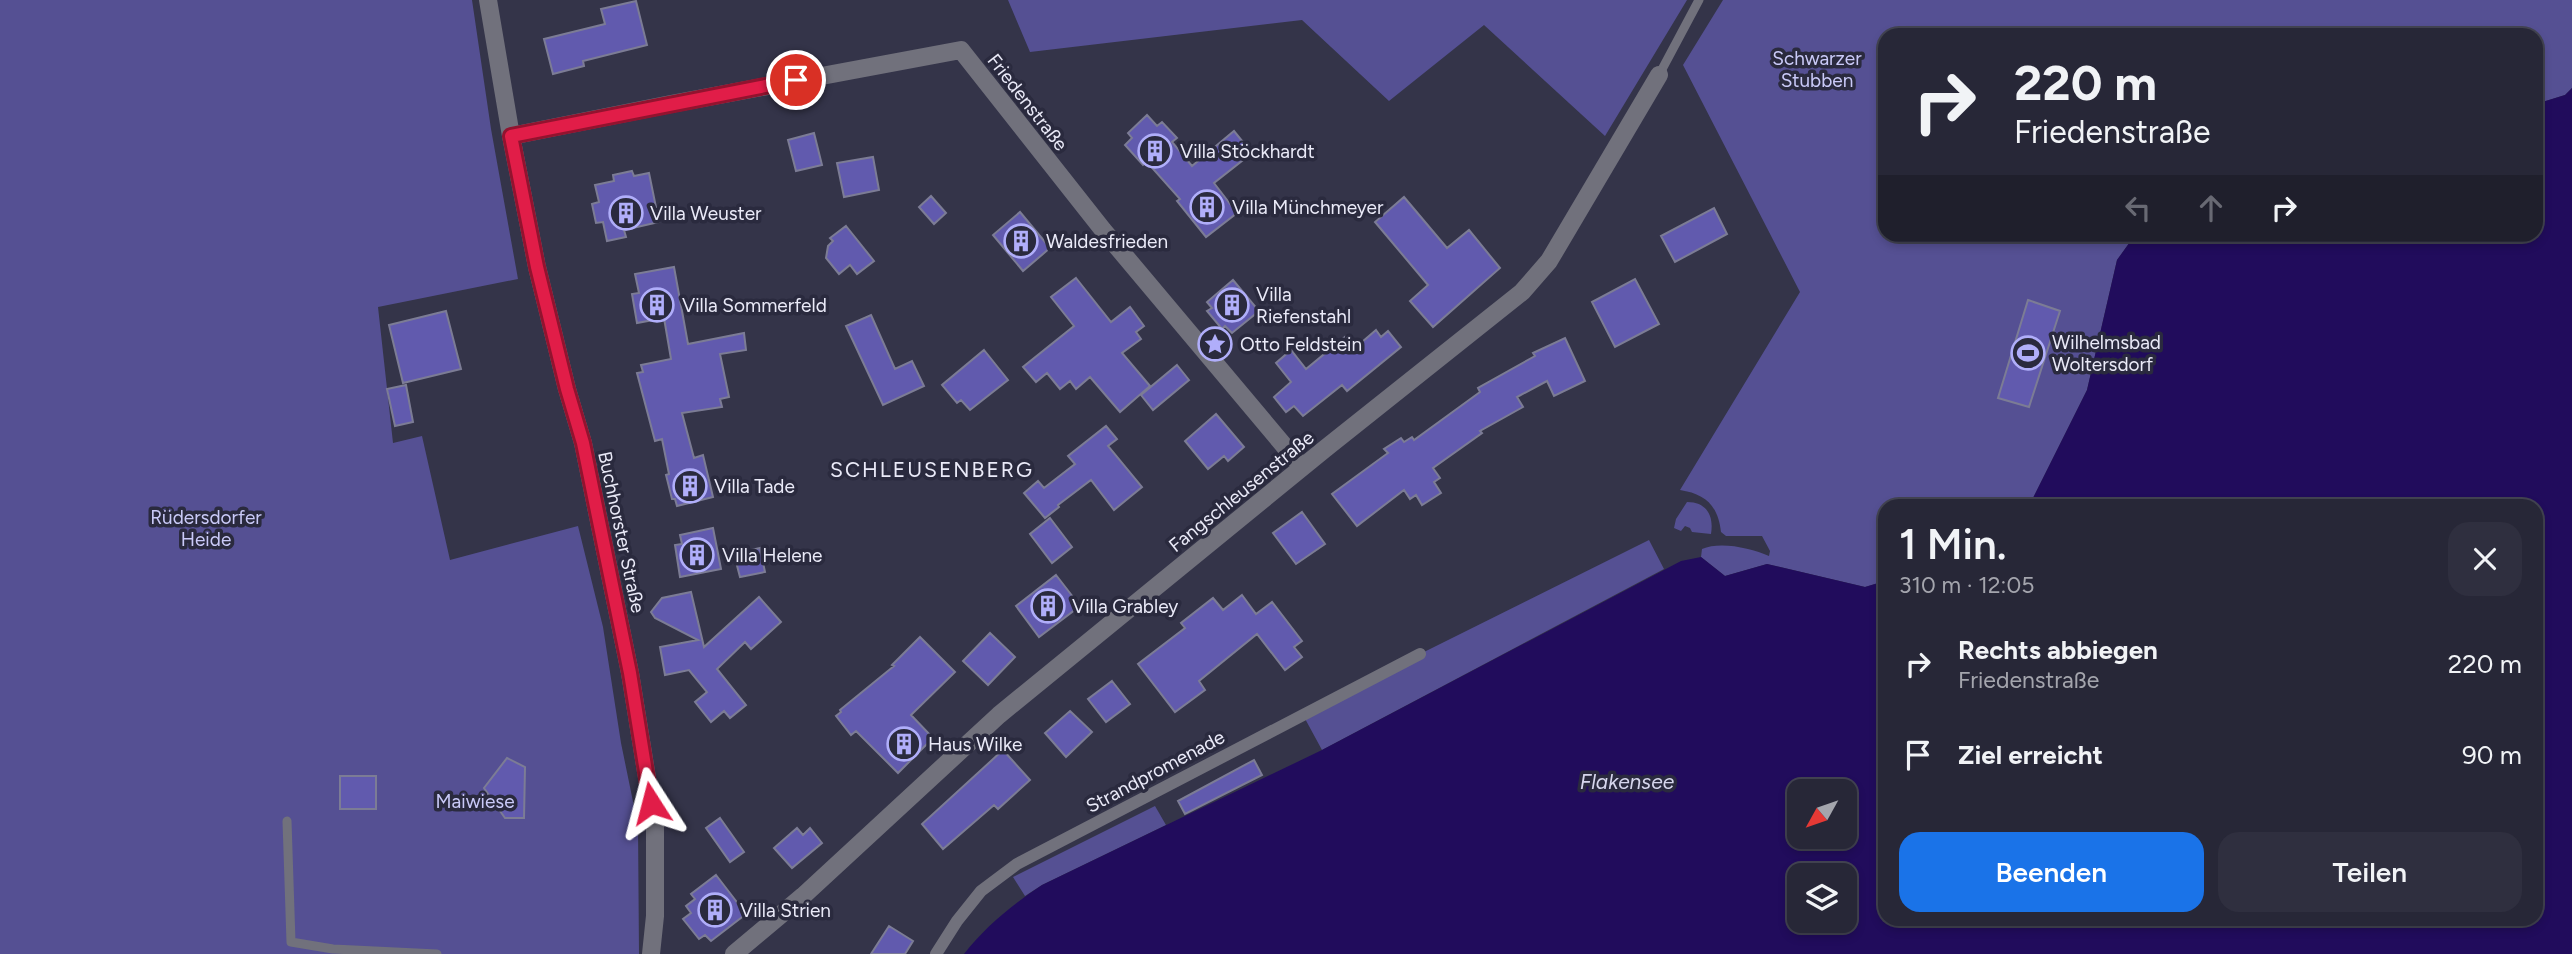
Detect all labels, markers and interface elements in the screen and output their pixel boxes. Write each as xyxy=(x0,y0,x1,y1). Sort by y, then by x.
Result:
park label: Schwarzer Stubben xyxy=(1772,47,1862,92)
street label: Friedenstraße xyxy=(983,49,1073,155)
pin xyxy=(766,50,826,110)
text: 220 m xyxy=(2014,53,2157,112)
icon: right xyxy=(1899,56,1990,147)
icon: arrive xyxy=(777,61,815,99)
text: Friedenstraße xyxy=(2014,113,2211,151)
building icon: Villa Stöckhardt xyxy=(1136,132,1174,170)
place label: Villa Stöckhardt xyxy=(1180,140,1315,163)
building icon: Villa Münchmeyer xyxy=(1188,188,1226,226)
icon: left xyxy=(2119,189,2157,227)
icon: ahead xyxy=(2192,189,2230,227)
icon: right xyxy=(2265,189,2303,227)
building icon: Villa Weuster xyxy=(607,194,645,232)
place label: Villa Münchmeyer xyxy=(1232,196,1384,219)
place label: Villa Weuster xyxy=(650,202,762,225)
building icon: Waldesfrieden xyxy=(1002,222,1040,260)
place label: Waldesfrieden xyxy=(1046,230,1168,253)
place label: Villa Riefenstahl xyxy=(1256,283,1351,328)
building icon: Villa Sommerfeld xyxy=(638,286,676,324)
building icon: Villa Riefenstahl xyxy=(1213,286,1251,324)
place label: Villa Sommerfeld xyxy=(682,294,827,317)
place icon: Otto Feldstein xyxy=(1196,325,1234,363)
place label: Wilhelmsbad Woltersdorf xyxy=(2052,331,2161,376)
place label: Otto Feldstein xyxy=(1240,333,1362,356)
sports icon: Wilhelmsbad Woltersdorf xyxy=(2009,334,2047,372)
street label: Fangschleusenstraße xyxy=(1164,426,1318,557)
street label: Buchhorster Straße xyxy=(593,449,650,615)
district label: SCHLEUSENBERG xyxy=(830,457,1034,482)
building icon: Villa Tade xyxy=(671,467,709,505)
place label: Villa Tade xyxy=(714,475,795,498)
park label: Rüdersdorfer Heide xyxy=(150,506,262,551)
text: 1 Min. xyxy=(1899,519,2006,570)
button: close xyxy=(2448,522,2522,596)
building icon: Villa Helene xyxy=(678,536,716,574)
place label: Villa Helene xyxy=(722,544,823,567)
text: 310 m · 12:05 xyxy=(1899,571,2034,599)
building icon: Villa Grabley xyxy=(1029,587,1067,625)
place label: Villa Grabley xyxy=(1072,595,1178,618)
text: Rechts abbiegen xyxy=(1958,634,2158,666)
icon: right xyxy=(1899,645,1937,683)
text: 220 m xyxy=(2448,648,2522,680)
text: Friedenstraße xyxy=(1958,666,2099,694)
building icon: Haus Wilke xyxy=(885,725,923,763)
street label: Strandpromenade xyxy=(1082,725,1228,818)
place label: Haus Wilke xyxy=(928,733,1022,756)
icon: arrive xyxy=(1899,736,1937,774)
text: Ziel erreicht xyxy=(1958,739,2103,771)
text: 90 m xyxy=(2462,739,2522,771)
position arrow xyxy=(614,766,688,840)
water label: Flakensee xyxy=(1580,769,1675,794)
north arrow xyxy=(1787,779,1857,849)
map controls xyxy=(1787,779,1857,933)
park label: Maiwiese xyxy=(435,790,515,813)
button: Beenden xyxy=(1899,832,2204,912)
button: Teilen xyxy=(2218,832,2522,912)
button: layers xyxy=(1787,863,1857,933)
building icon: Villa Strien xyxy=(696,891,734,929)
place label: Villa Strien xyxy=(740,899,831,922)

